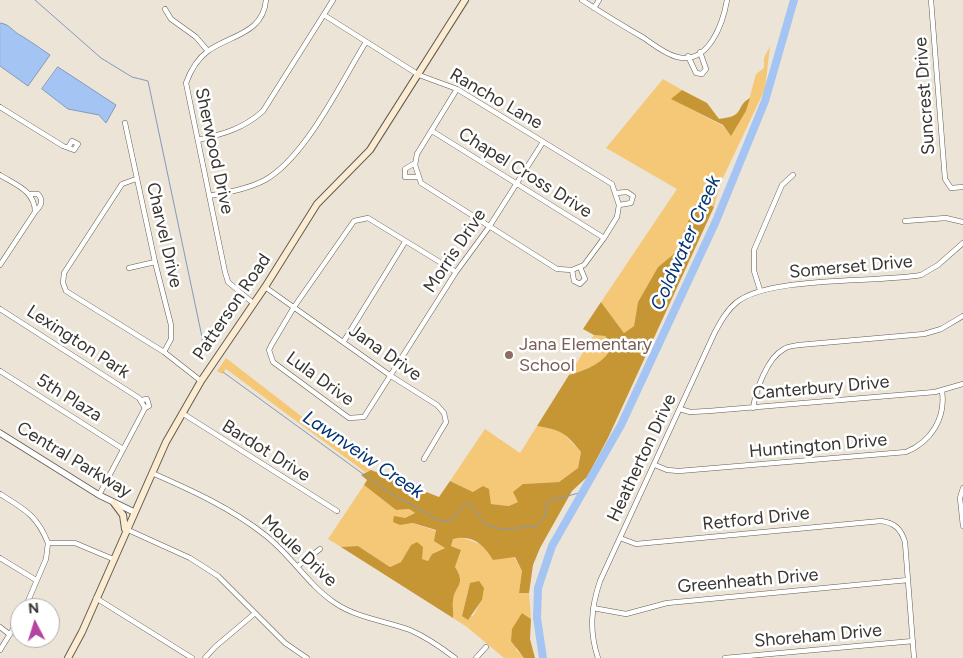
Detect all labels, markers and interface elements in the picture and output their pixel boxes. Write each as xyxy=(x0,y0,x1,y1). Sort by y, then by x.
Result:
street label: Suncrest Drive xyxy=(910,36,940,156)
street label: Rancho Lane xyxy=(446,64,546,134)
street label: Sherwood Drive xyxy=(190,86,238,216)
street label: Chapel Cross Drive xyxy=(454,123,596,223)
water label: Coldwater Creek xyxy=(646,172,726,314)
street label: Charvel Drive xyxy=(141,180,187,290)
street label: Morris Drive xyxy=(419,205,491,297)
street label: Patterson Road xyxy=(188,250,276,364)
street label: Somerset Drive xyxy=(788,251,914,283)
street label: Lexington Park xyxy=(22,301,134,383)
street label: Jana Drive xyxy=(345,320,425,386)
place label: Jana Elementary School xyxy=(519,334,652,376)
street label: Lula Drive xyxy=(282,347,358,411)
marker: Jana Elementary School xyxy=(503,349,515,361)
street label: 5th Plaza xyxy=(32,369,106,427)
street label: Canterbury Drive xyxy=(752,371,890,405)
street label: Heatherton Drive xyxy=(603,391,681,525)
water label: Lawnveiw Creek xyxy=(298,406,428,504)
street label: Bardot Drive xyxy=(218,415,314,487)
street label: Central Parkway xyxy=(13,417,135,503)
street label: Huntington Drive xyxy=(748,429,888,463)
street label: Retford Drive xyxy=(701,503,811,535)
street label: Moule Drive xyxy=(257,511,341,591)
street label: Greenheath Drive xyxy=(677,564,819,598)
north arrow xyxy=(10,598,60,648)
text: N xyxy=(28,600,40,617)
street label: Shoreham Drive xyxy=(753,620,883,652)

